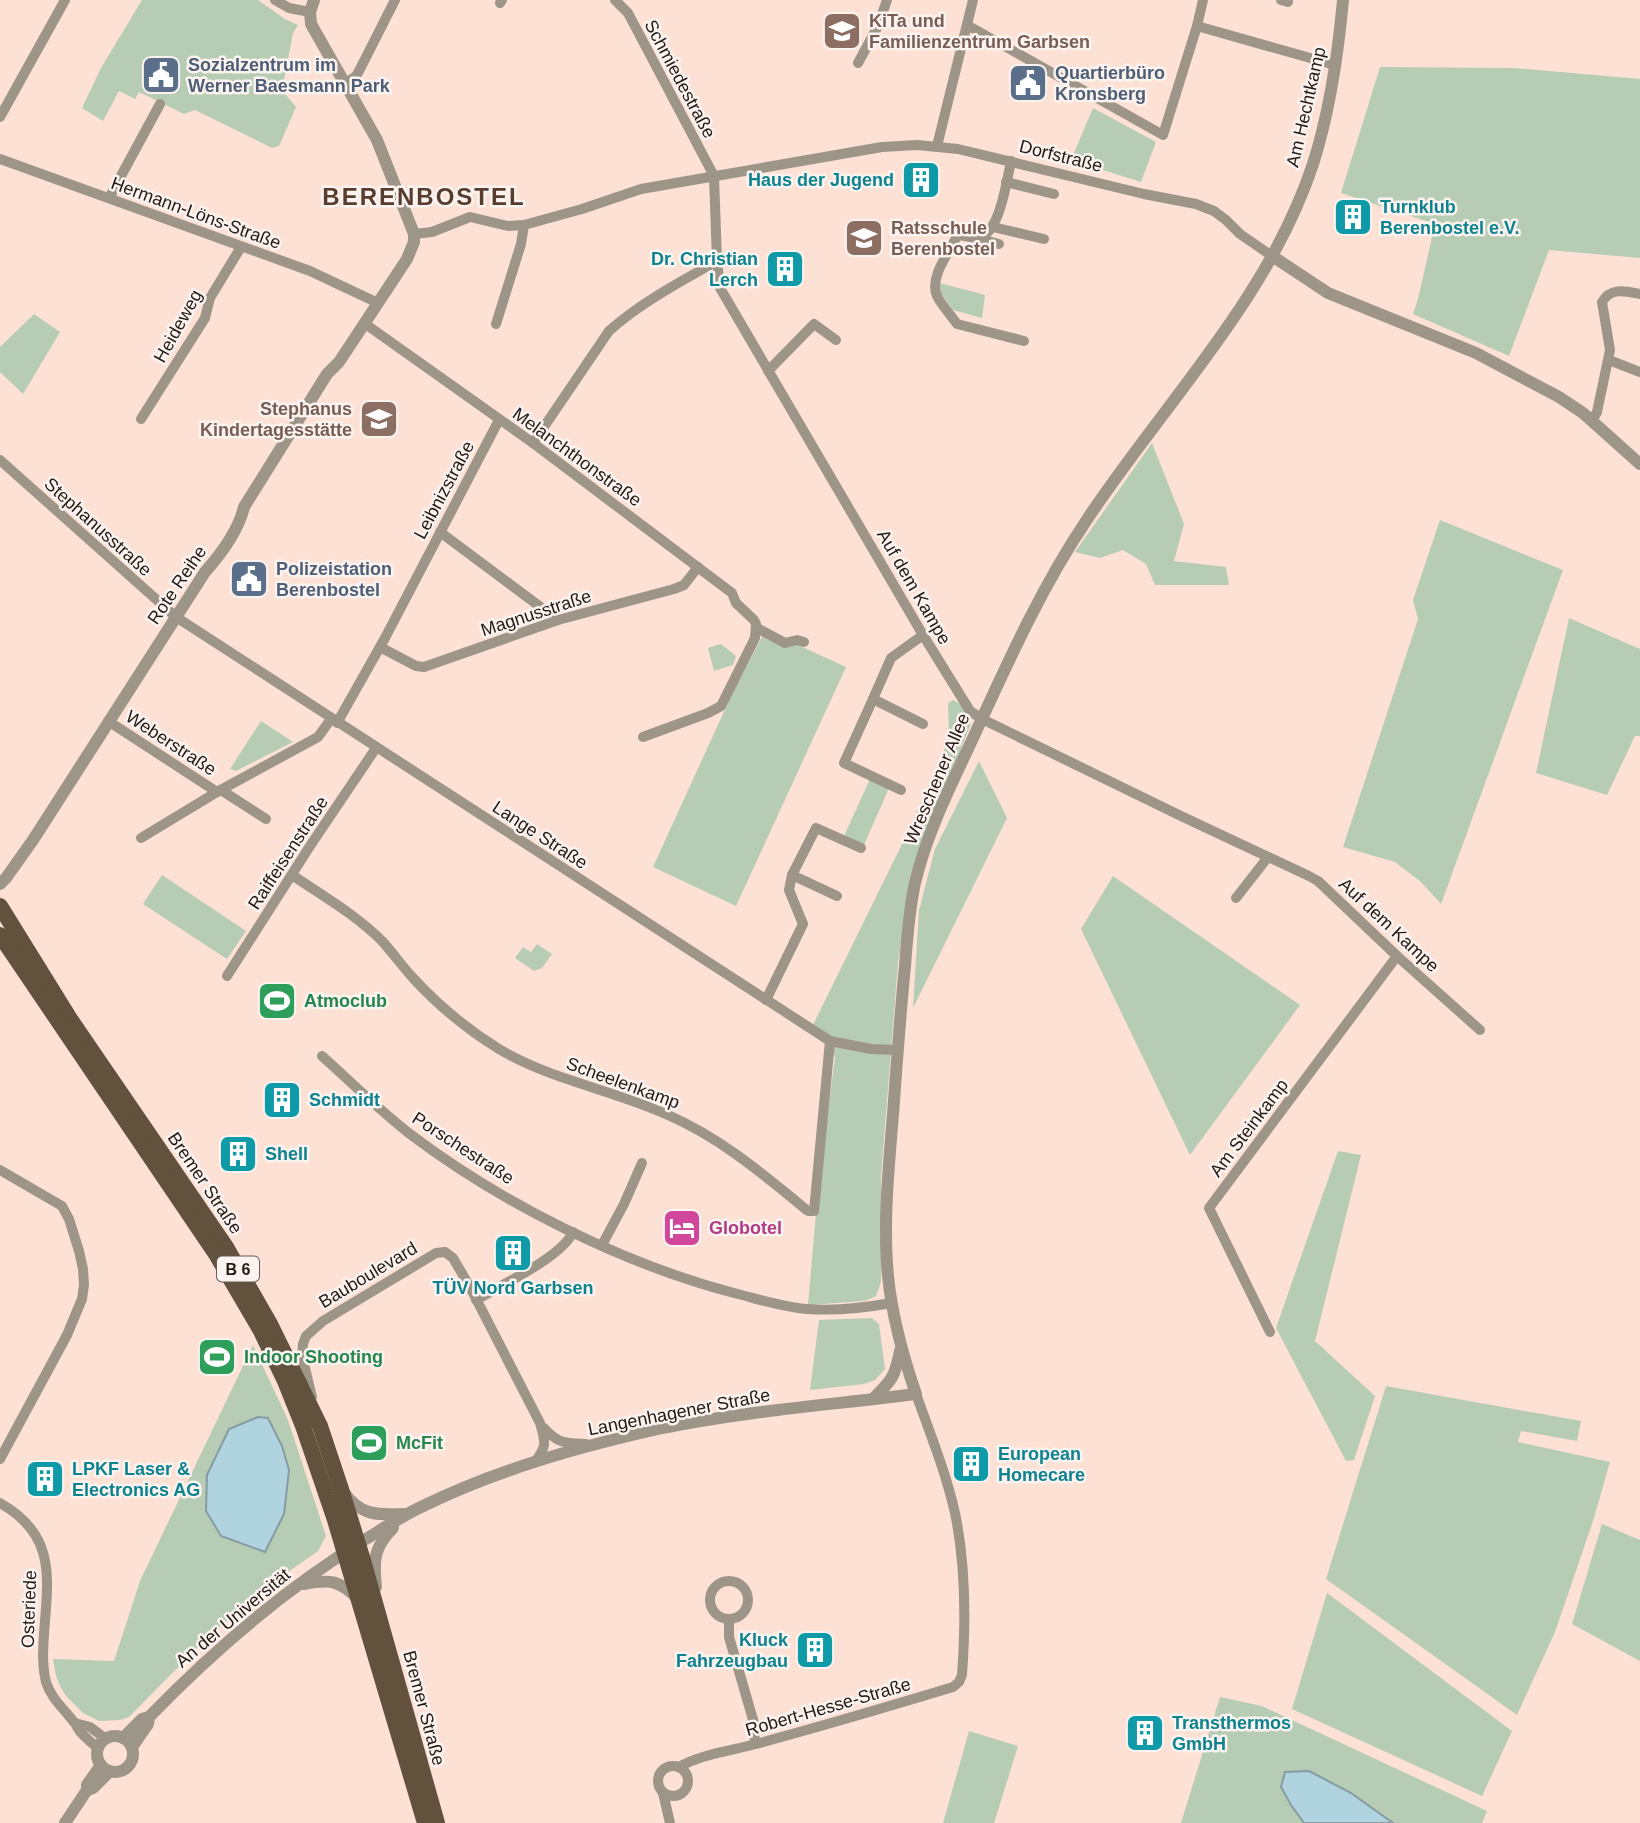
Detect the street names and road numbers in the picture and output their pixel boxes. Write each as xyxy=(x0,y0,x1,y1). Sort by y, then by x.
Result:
street label: Schmiedestraße xyxy=(640,16,720,142)
street label: Am Hechtkamp xyxy=(1282,45,1330,169)
street label: Dorfstraße xyxy=(1017,136,1105,176)
street label: Hermann-Löns-Straße xyxy=(108,173,284,253)
street label: Heideweg xyxy=(150,286,206,366)
street label: Melanchthonstraße xyxy=(509,404,645,510)
street label: Leibnizstraße xyxy=(410,438,478,542)
street label: Stephanusstraße xyxy=(40,474,156,580)
street label: Auf dem Kampe xyxy=(873,526,955,648)
street label: Rote Reihe xyxy=(144,542,210,628)
street label: Magnusstraße xyxy=(478,586,594,640)
street label: Weberstraße xyxy=(122,706,220,780)
street label: Wreschener Allee xyxy=(900,710,974,848)
street label: Raiffeisenstraße xyxy=(244,793,332,913)
street label: Lange Straße xyxy=(489,797,591,873)
street label: Auf dem Kampe xyxy=(1335,874,1443,976)
street label: Scheelenkamp xyxy=(564,1053,682,1113)
street label: Am Steinkamp xyxy=(1206,1075,1292,1181)
street label: Porschestraße xyxy=(408,1108,518,1188)
street label: Bremer Straße xyxy=(164,1128,246,1238)
street label: Bauboulevard xyxy=(315,1238,421,1312)
road number: B 6 xyxy=(217,1256,259,1282)
street label: Langenhagener Straße xyxy=(586,1385,772,1439)
street label: An der Universität xyxy=(172,1564,294,1672)
street label: Osteriede xyxy=(18,1570,40,1648)
street label: Bremer Straße xyxy=(399,1648,449,1768)
street label: Robert-Hesse-Straße xyxy=(743,1674,913,1740)

